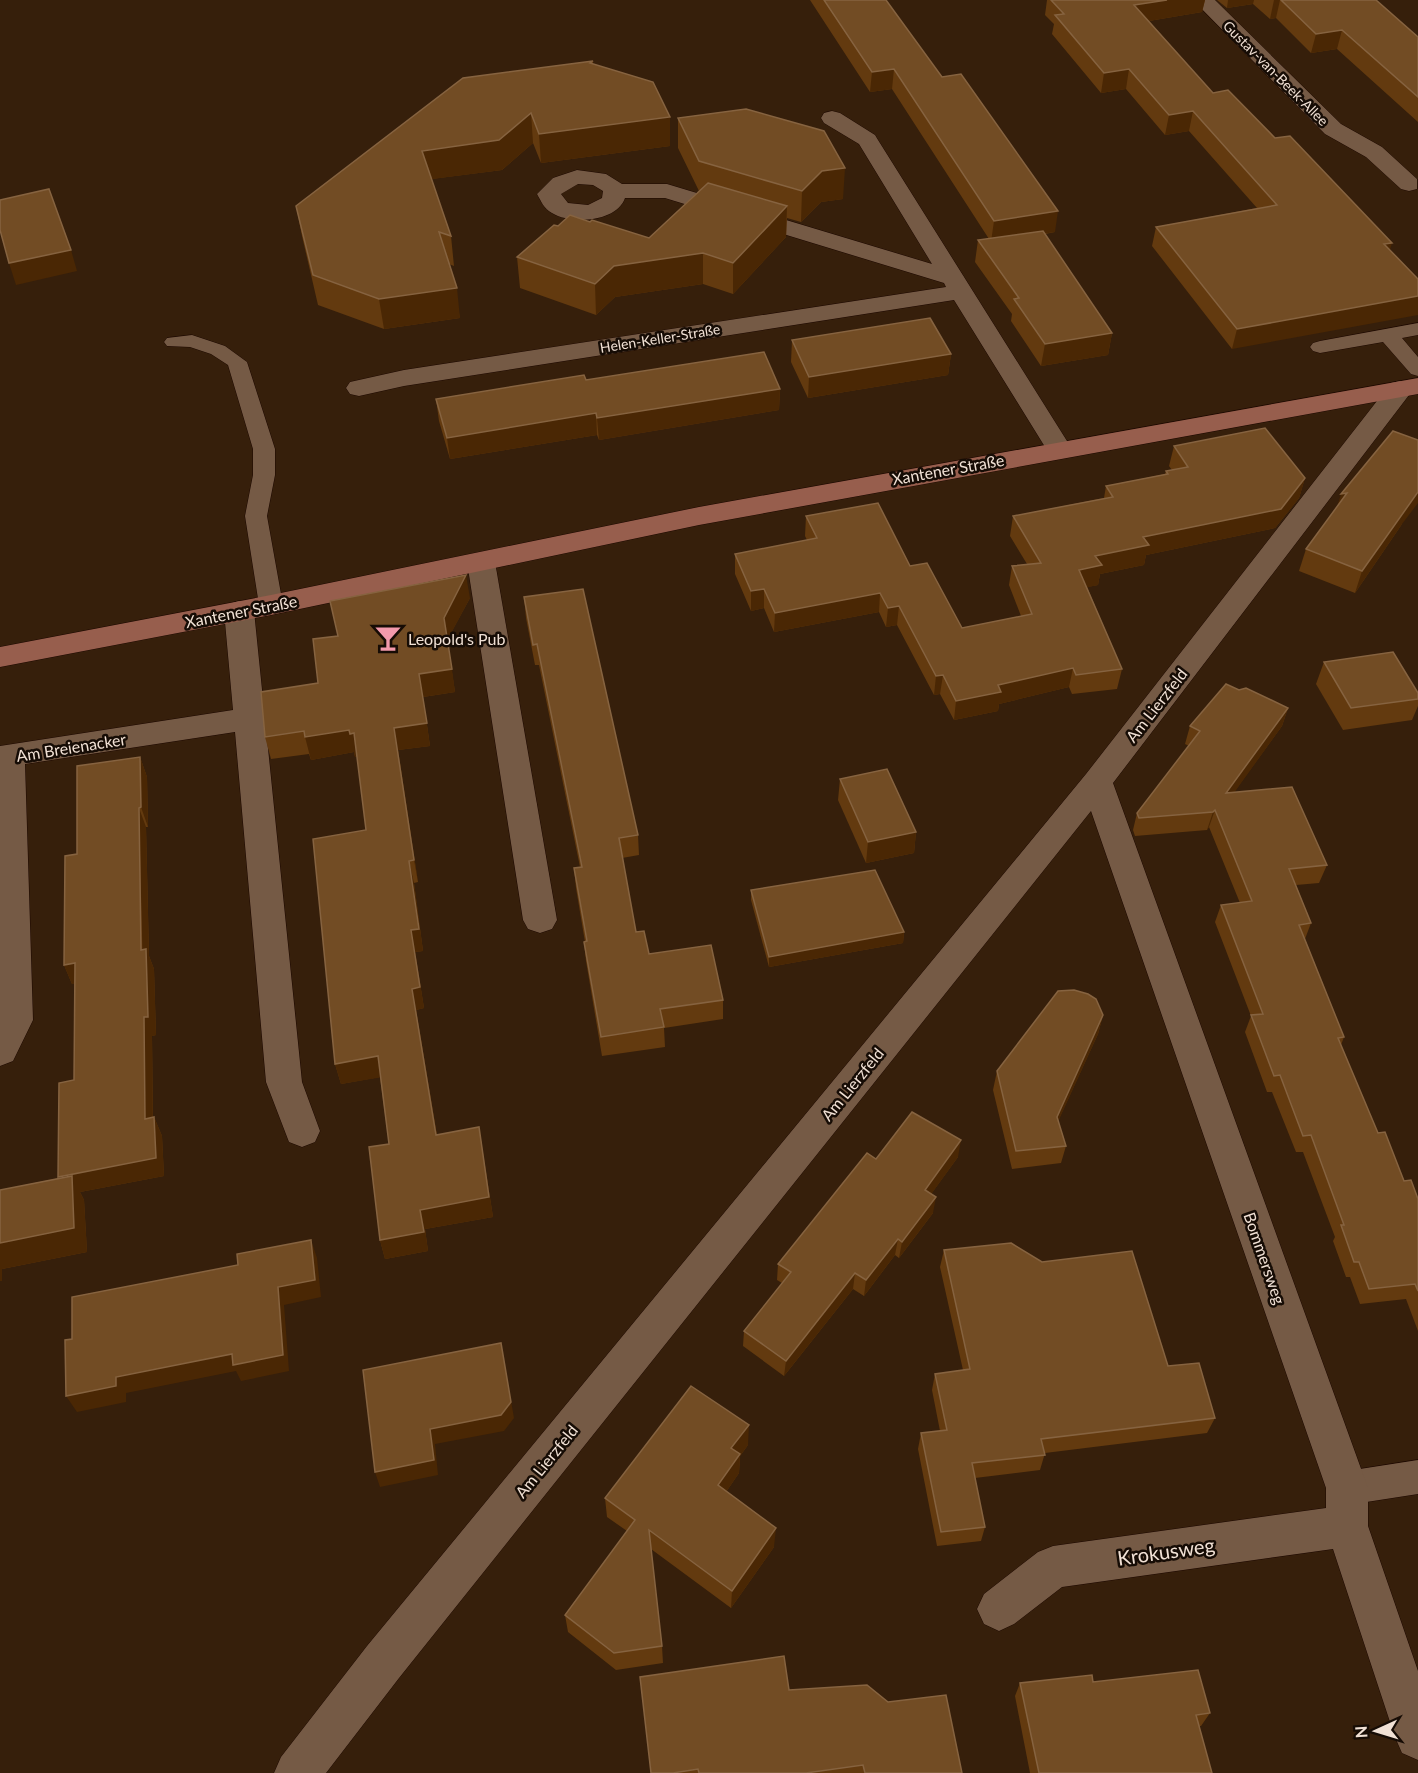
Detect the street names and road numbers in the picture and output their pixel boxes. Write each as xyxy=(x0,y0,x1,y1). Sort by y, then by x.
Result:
street label: Gustav-van-Beek-Allee xyxy=(1220,17,1332,129)
street label: Helen-Keller-Straße xyxy=(599,320,721,356)
street label: Xantener Straße xyxy=(890,450,1006,488)
street label: Xantener Straße xyxy=(183,591,299,631)
street label: Am Lierzfeld xyxy=(1121,664,1191,746)
street label: Am Breienacker xyxy=(15,729,127,765)
street label: Am Lierzfeld xyxy=(817,1044,887,1124)
street label: Bommersweg xyxy=(1240,1210,1290,1306)
street label: Am Lierzfeld xyxy=(511,1421,581,1501)
street label: Krokusweg xyxy=(1116,1532,1216,1570)

